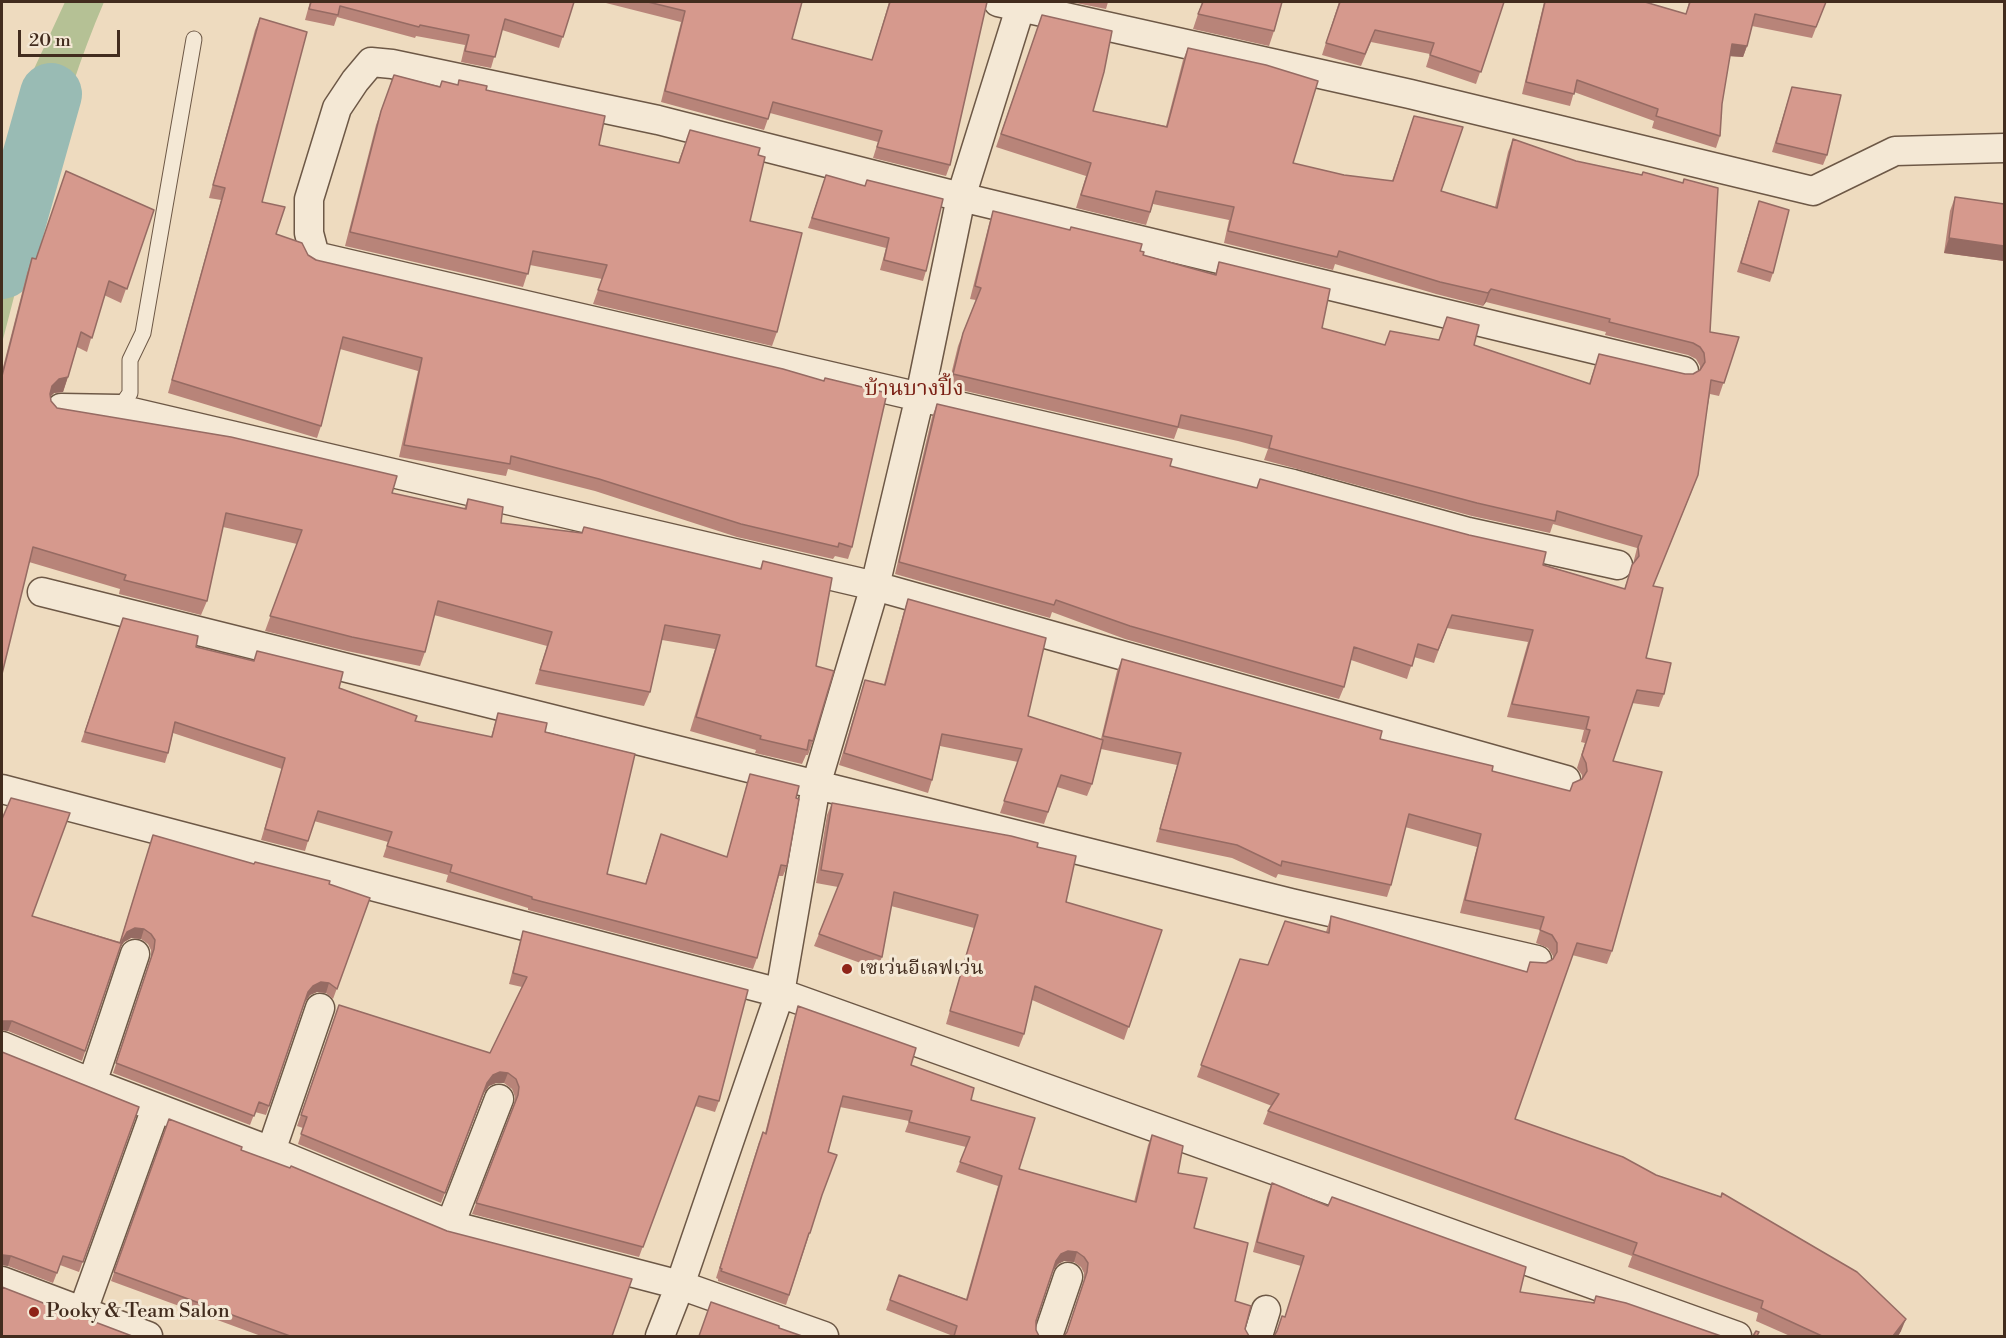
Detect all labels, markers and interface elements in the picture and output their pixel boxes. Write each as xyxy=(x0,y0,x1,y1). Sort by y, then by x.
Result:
scale bar xyxy=(21,18,123,56)
text: 20 m xyxy=(29,29,71,52)
district label: บ้านบางปิ้ง xyxy=(864,377,964,403)
place label: เซเว่นอีเลฟเว่น xyxy=(859,957,984,981)
marker: เซเว่นอีเลฟเว่น xyxy=(840,962,854,976)
place label: Pooky & Team Salon xyxy=(46,1300,230,1324)
marker: Pooky & Team Salon xyxy=(27,1305,41,1319)

